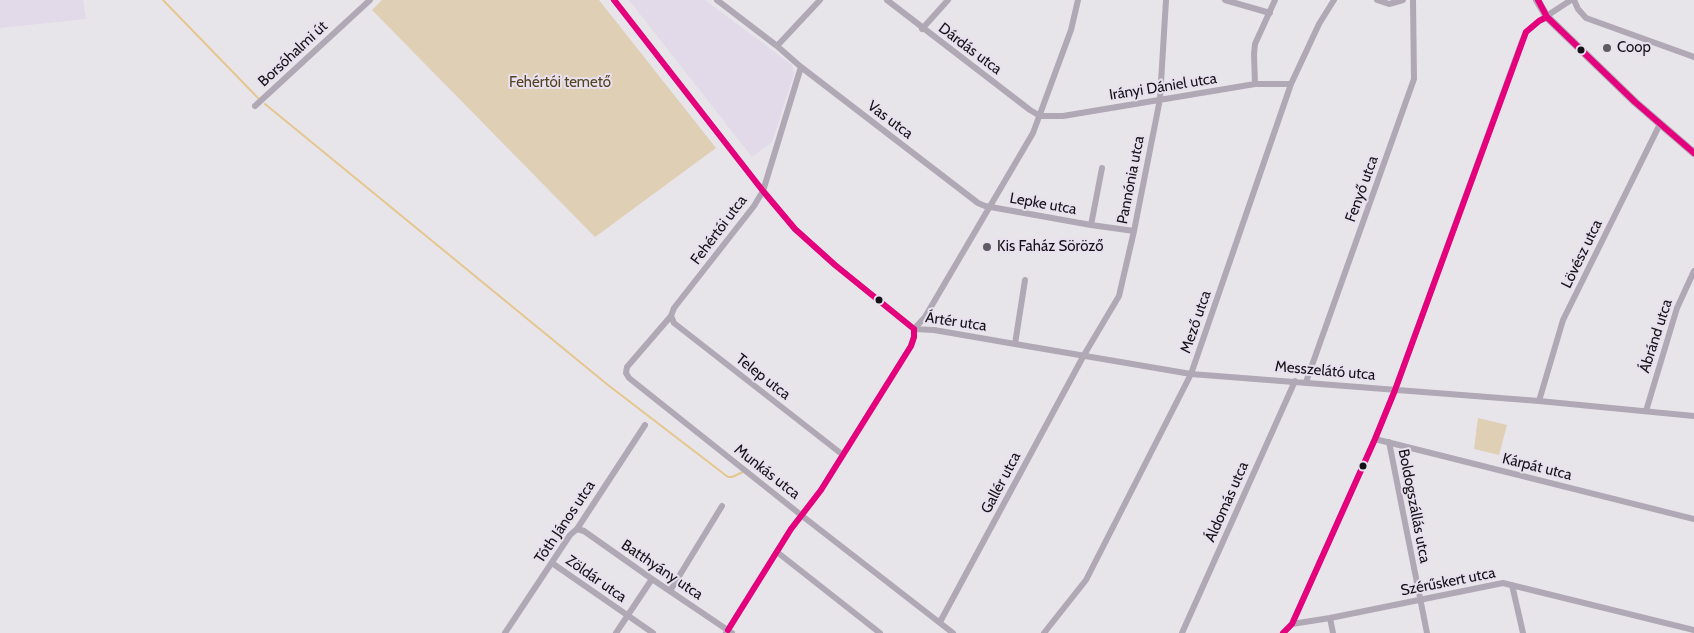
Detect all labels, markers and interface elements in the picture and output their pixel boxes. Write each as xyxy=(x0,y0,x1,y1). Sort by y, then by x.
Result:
street label: Borsóhalmi út xyxy=(255,17,331,91)
street label: Dárdás utca xyxy=(935,19,1005,79)
place label: Coop xyxy=(1617,39,1651,57)
marker: Coop xyxy=(1601,42,1613,54)
unlabelled marker xyxy=(1576,45,1586,55)
street label: Irányi Dániel utca xyxy=(1108,70,1218,104)
park label: Fehértói temető xyxy=(509,74,611,92)
street label: Vas utca xyxy=(864,97,916,143)
street label: Pannónia utca xyxy=(1114,134,1148,226)
street label: Fenyő utca xyxy=(1342,153,1382,225)
street label: Lepke utca xyxy=(1008,189,1078,219)
street label: Fehértói utca xyxy=(687,192,751,268)
street label: Lövész utca xyxy=(1558,217,1606,291)
place label: Kis Faház Söröző xyxy=(997,238,1104,256)
marker: Kis Faház Söröző xyxy=(981,241,993,253)
street label: Mező utca xyxy=(1177,288,1215,356)
unlabelled marker xyxy=(874,295,884,305)
street label: Ábránd utca xyxy=(1636,297,1676,375)
street label: Ártér utca xyxy=(924,309,988,335)
street label: Telep utca xyxy=(732,350,794,404)
street label: Messzelátó utca xyxy=(1274,358,1376,384)
street label: Munkás utca xyxy=(731,441,803,503)
street label: Boldogszállás utca xyxy=(1394,447,1434,565)
street label: Gallér utca xyxy=(977,449,1025,517)
street label: Kárpát utca xyxy=(1500,450,1574,484)
street label: Áldomás utca xyxy=(1201,459,1253,545)
unlabelled marker xyxy=(1358,461,1368,471)
street label: Tóth János utca xyxy=(531,477,599,567)
street label: Batthyány utca xyxy=(618,536,706,604)
street label: Zöldár utca xyxy=(562,552,630,606)
street label: Szérűskert utca xyxy=(1399,564,1497,600)

